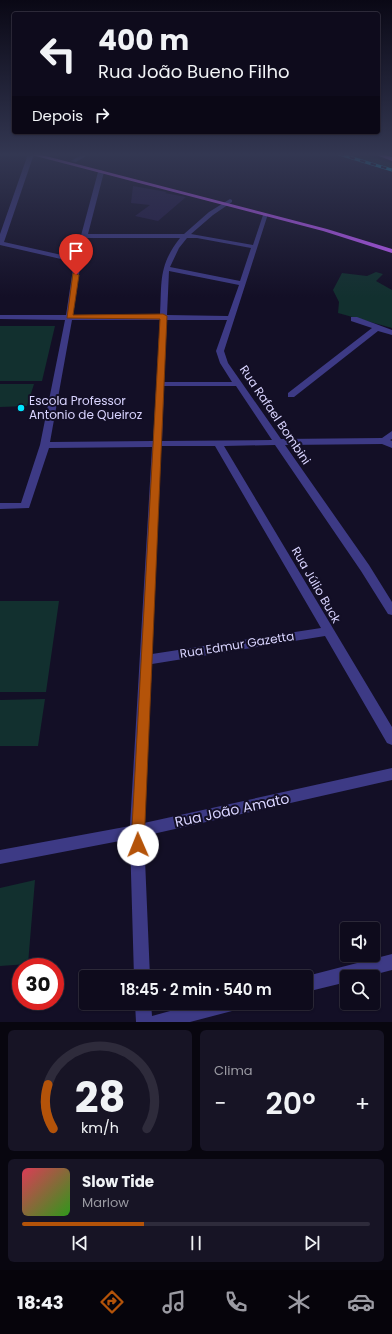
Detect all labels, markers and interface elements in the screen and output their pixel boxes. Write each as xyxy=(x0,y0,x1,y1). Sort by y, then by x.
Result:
text: 400 m xyxy=(98,21,189,60)
icon: left xyxy=(32,28,84,80)
text: Rua João Bueno Filho xyxy=(98,59,290,84)
icon: right xyxy=(91,104,113,126)
text: Depois xyxy=(32,105,83,126)
pin xyxy=(59,234,93,275)
icon: arrive xyxy=(65,240,87,262)
street label: Rua Rafael Bombini xyxy=(236,362,315,468)
place label: Escola Professor Antonio de Queiroz xyxy=(29,392,142,423)
marker: Escola Professor Antonio de Queiroz xyxy=(16,403,26,413)
street label: Rua Júlio Buck xyxy=(288,543,346,627)
street label: Rua Edmur Gazetta xyxy=(179,627,295,662)
street label: Rua João Amato xyxy=(173,788,291,832)
position arrow xyxy=(117,824,159,866)
map controls xyxy=(340,922,380,1010)
button: sound xyxy=(340,922,380,962)
speed limit sign: 30 xyxy=(12,958,64,1010)
button: search xyxy=(340,970,380,1010)
text: 18:45 · 2 min · 540 m xyxy=(120,979,272,1000)
text: Clima xyxy=(214,1061,253,1080)
text: 28 xyxy=(75,1067,125,1126)
text: 20° xyxy=(266,1082,316,1125)
text: − xyxy=(214,1088,226,1119)
text: + xyxy=(355,1088,370,1119)
text: km/h xyxy=(81,1117,119,1137)
text: Slow Tide xyxy=(82,1171,154,1192)
text: Marlow xyxy=(82,1193,129,1212)
icon: previous xyxy=(69,1232,91,1254)
icon: pause xyxy=(185,1232,207,1254)
icon: next xyxy=(301,1232,323,1254)
icon: directions xyxy=(98,1288,126,1316)
icon: music xyxy=(160,1288,188,1316)
icon: phone xyxy=(222,1288,250,1316)
icon: climate xyxy=(285,1288,313,1316)
icon: car xyxy=(347,1288,375,1316)
text: 18:43 xyxy=(17,1290,64,1315)

